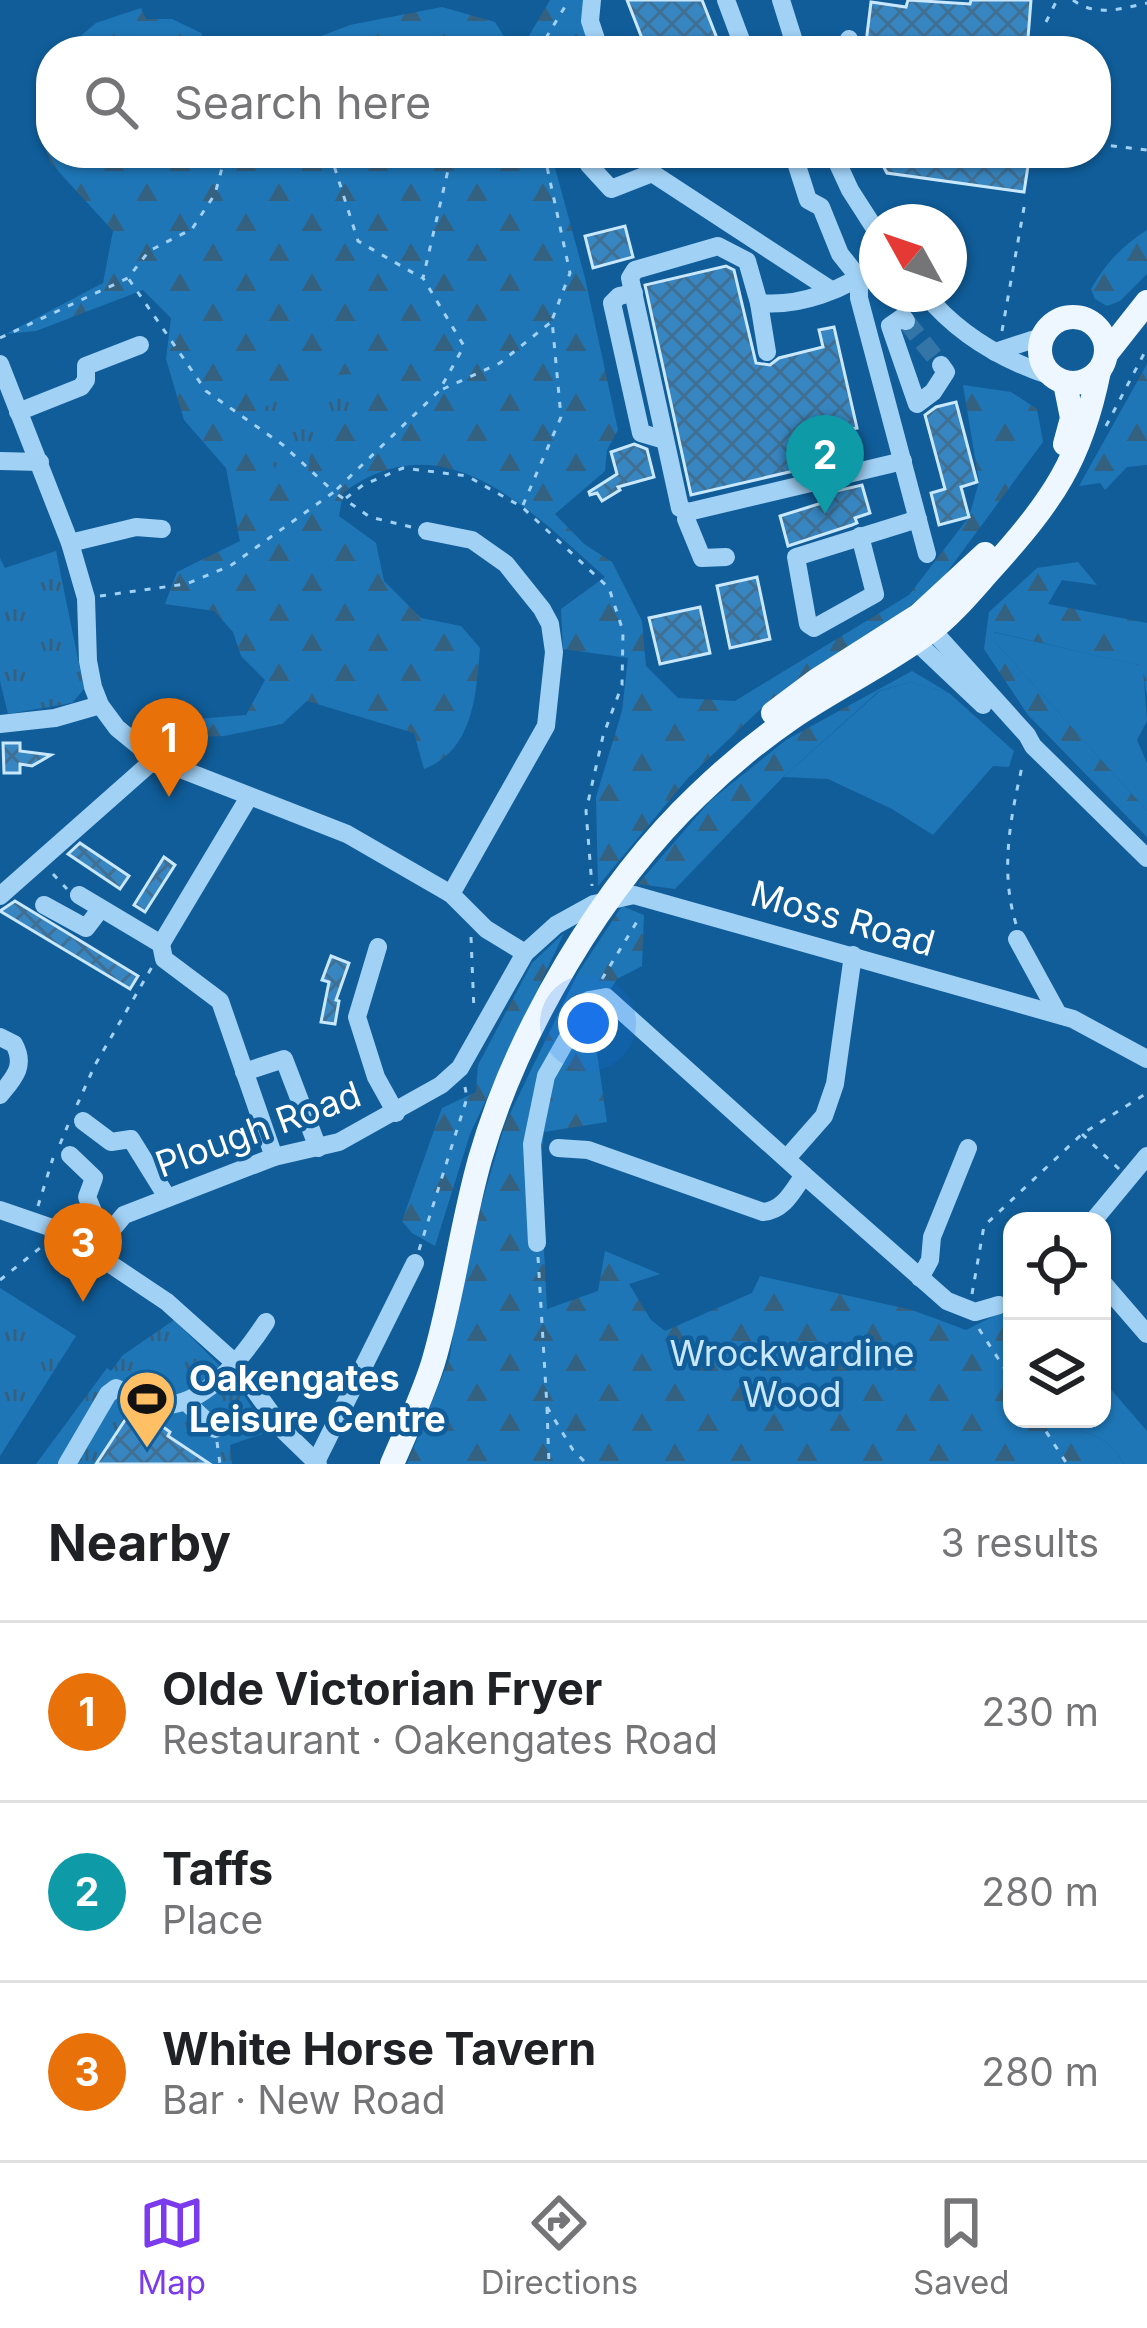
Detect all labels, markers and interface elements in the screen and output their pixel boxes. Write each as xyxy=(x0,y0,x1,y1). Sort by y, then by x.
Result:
search box xyxy=(36,36,1111,168)
icon: search xyxy=(78,69,144,135)
text: Search here xyxy=(174,75,431,130)
north arrow xyxy=(859,204,967,312)
pin: 2 xyxy=(786,415,864,514)
pin: 1 xyxy=(130,698,208,797)
street label: Moss Road xyxy=(746,871,940,965)
your location xyxy=(558,993,618,1053)
street label: Plough Road xyxy=(149,1072,367,1186)
pin: 3 xyxy=(44,1203,122,1302)
map controls xyxy=(1003,1212,1111,1428)
button: locate xyxy=(1003,1212,1111,1320)
button: layers xyxy=(1003,1320,1111,1428)
park label: Wrockwardine Wood xyxy=(670,1331,914,1416)
place label: Oakengates Leisure Centre xyxy=(189,1356,446,1441)
sports icon: Oakengates Leisure Centre xyxy=(116,1368,178,1450)
text: Nearby xyxy=(48,1512,231,1573)
text: 3 results xyxy=(941,1519,1099,1566)
text: Olde Victorian Fryer xyxy=(162,1661,602,1716)
text: 1 xyxy=(79,1688,95,1735)
text: 230 m xyxy=(981,1688,1099,1735)
text: Restaurant · Oakengates Road xyxy=(162,1716,718,1763)
text: Taffs xyxy=(162,1841,273,1896)
text: 2 xyxy=(75,1868,99,1915)
text: 280 m xyxy=(981,1868,1099,1915)
text: Place xyxy=(162,1896,263,1943)
text: White Horse Tavern xyxy=(162,2021,596,2076)
text: 3 xyxy=(74,2048,100,2095)
text: 280 m xyxy=(981,2048,1099,2095)
text: Bar · New Road xyxy=(162,2076,446,2123)
tab: Map xyxy=(137,2190,206,2302)
tab: Directions xyxy=(481,2190,638,2302)
tab: Saved xyxy=(913,2190,1010,2302)

